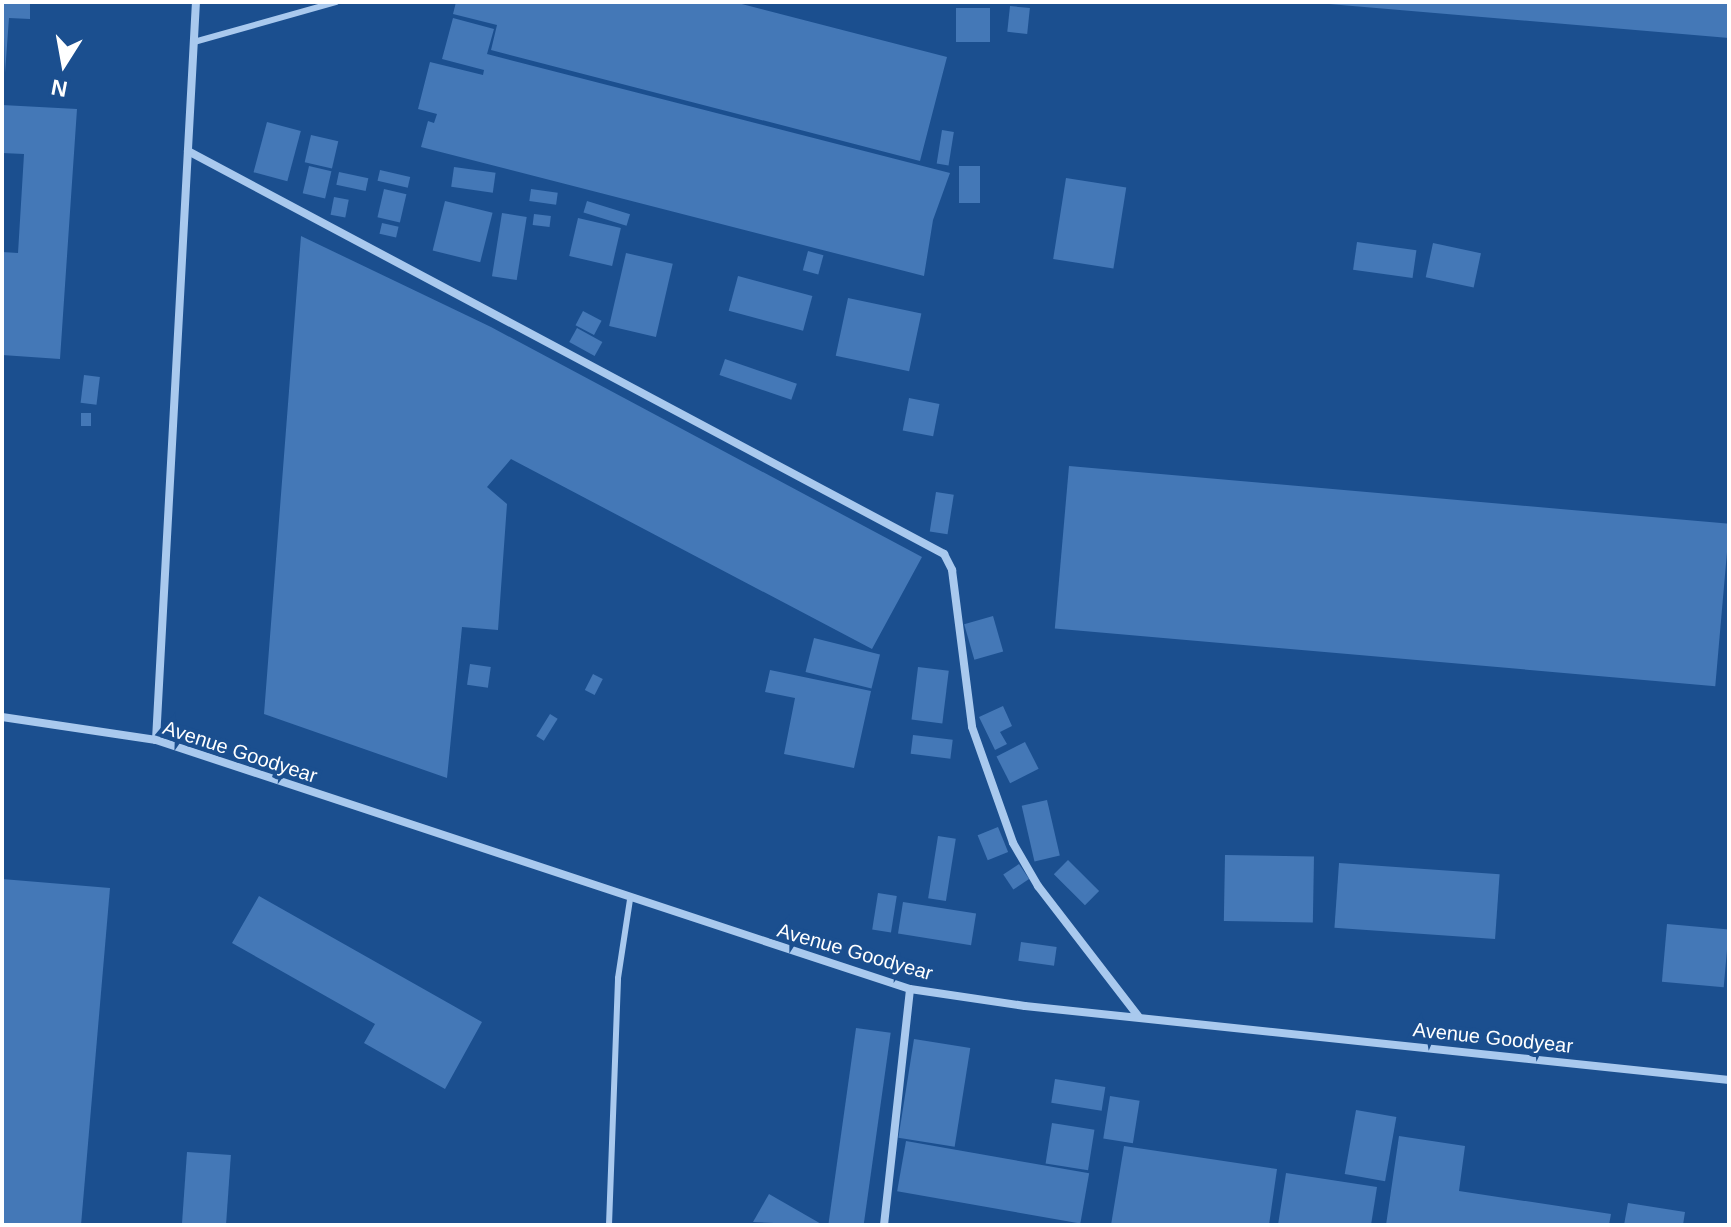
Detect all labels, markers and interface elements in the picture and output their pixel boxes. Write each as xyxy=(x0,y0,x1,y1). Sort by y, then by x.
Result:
north arrow xyxy=(24,24,104,104)
text: N xyxy=(49,74,70,102)
street label: Avenue Goodyear xyxy=(160,716,320,788)
street label: Avenue Goodyear xyxy=(774,918,936,986)
street label: Avenue Goodyear xyxy=(1412,1018,1574,1058)

